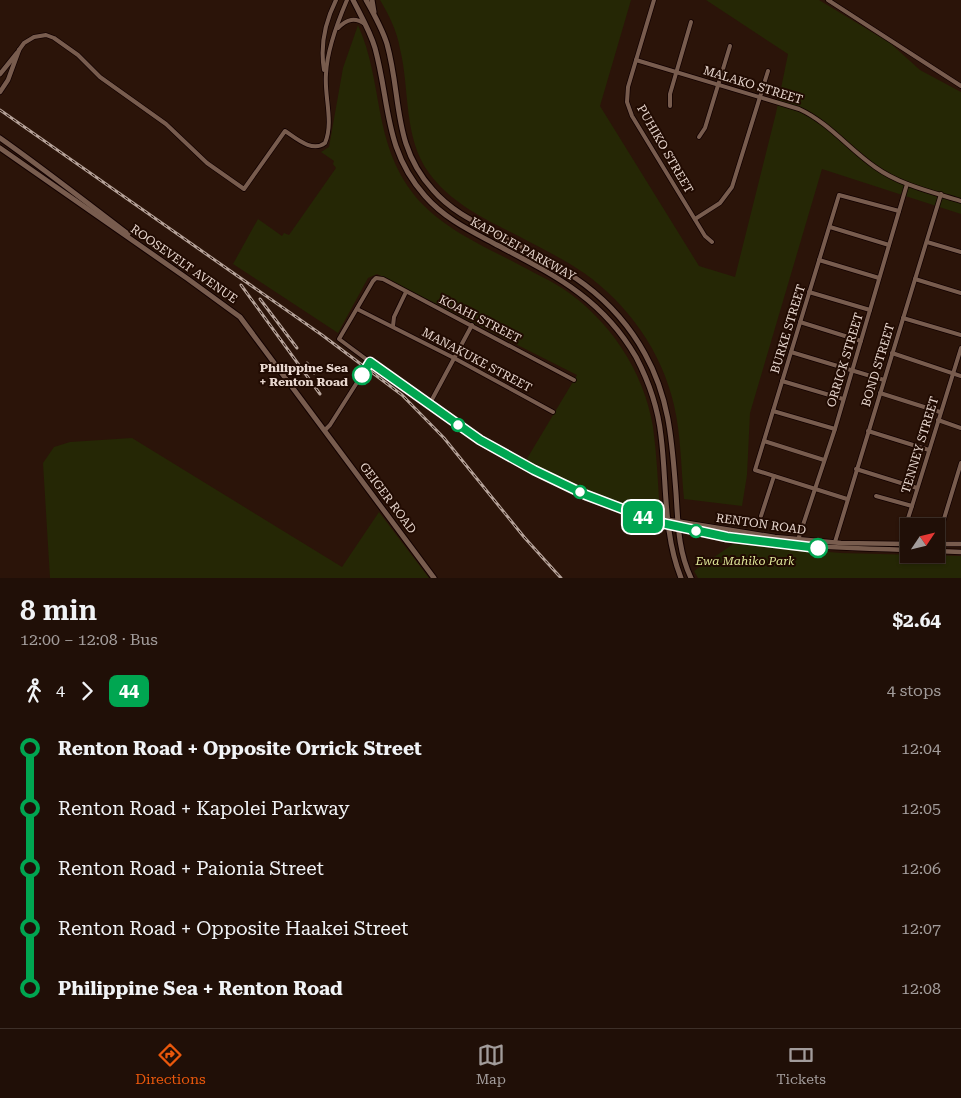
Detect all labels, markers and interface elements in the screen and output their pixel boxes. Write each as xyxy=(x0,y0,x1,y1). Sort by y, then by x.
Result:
street label: MALAKO STREET xyxy=(702,63,804,107)
street label: PUHIKO STREET xyxy=(634,102,696,196)
street label: KAPOLEI PARKWAY xyxy=(468,214,579,284)
street label: ROOSEVELT AVENUE xyxy=(128,222,240,306)
street label: BURKE STREET xyxy=(768,283,808,375)
street label: KOAHI STREET xyxy=(437,292,523,346)
street label: ORRICK STREET xyxy=(824,311,866,409)
street label: BOND STREET xyxy=(859,322,897,408)
street label: MANAKUKE STREET xyxy=(420,325,534,395)
place label: Philippine Sea + Renton Road xyxy=(260,361,348,389)
marker: Philippine Sea + Renton Road xyxy=(352,365,372,385)
street label: TENNEY STREET xyxy=(899,395,941,495)
unlabelled marker xyxy=(451,418,465,432)
street label: GEIGER ROAD xyxy=(357,460,419,536)
unlabelled marker xyxy=(573,485,587,499)
line badge: 44 xyxy=(620,501,666,533)
text: 44 xyxy=(633,506,653,527)
street label: RENTON ROAD xyxy=(715,511,807,537)
north arrow xyxy=(900,518,945,562)
map controls xyxy=(900,518,945,563)
unlabelled marker xyxy=(689,524,703,538)
unlabelled marker xyxy=(808,538,828,558)
park label: Ewa Mahiko Park xyxy=(694,554,795,568)
text: 8 min xyxy=(20,594,97,627)
text: $2.64 xyxy=(892,609,941,632)
text: 12:00 – 12:08 · Bus xyxy=(20,630,158,649)
icon: walk xyxy=(20,677,48,705)
icon: forward xyxy=(73,677,101,705)
text: 44 xyxy=(119,680,139,701)
text: 4 xyxy=(56,681,65,700)
text: 4 stops xyxy=(887,681,941,700)
text: Renton Road + Opposite Orrick Street xyxy=(58,737,422,760)
text: 12:04 xyxy=(901,739,941,758)
text: Renton Road + Kapolei Parkway xyxy=(58,797,349,820)
text: 12:05 xyxy=(901,799,941,818)
text: Renton Road + Paionia Street xyxy=(58,857,324,880)
text: 12:06 xyxy=(901,859,941,878)
text: Renton Road + Opposite Haakei Street xyxy=(58,917,408,940)
text: 12:07 xyxy=(901,919,941,938)
text: Philippine Sea + Renton Road xyxy=(58,977,343,1000)
text: 12:08 xyxy=(901,979,941,998)
tab: Directions xyxy=(135,1041,206,1087)
tab: Map xyxy=(476,1041,506,1087)
tab: Tickets xyxy=(776,1041,826,1087)

